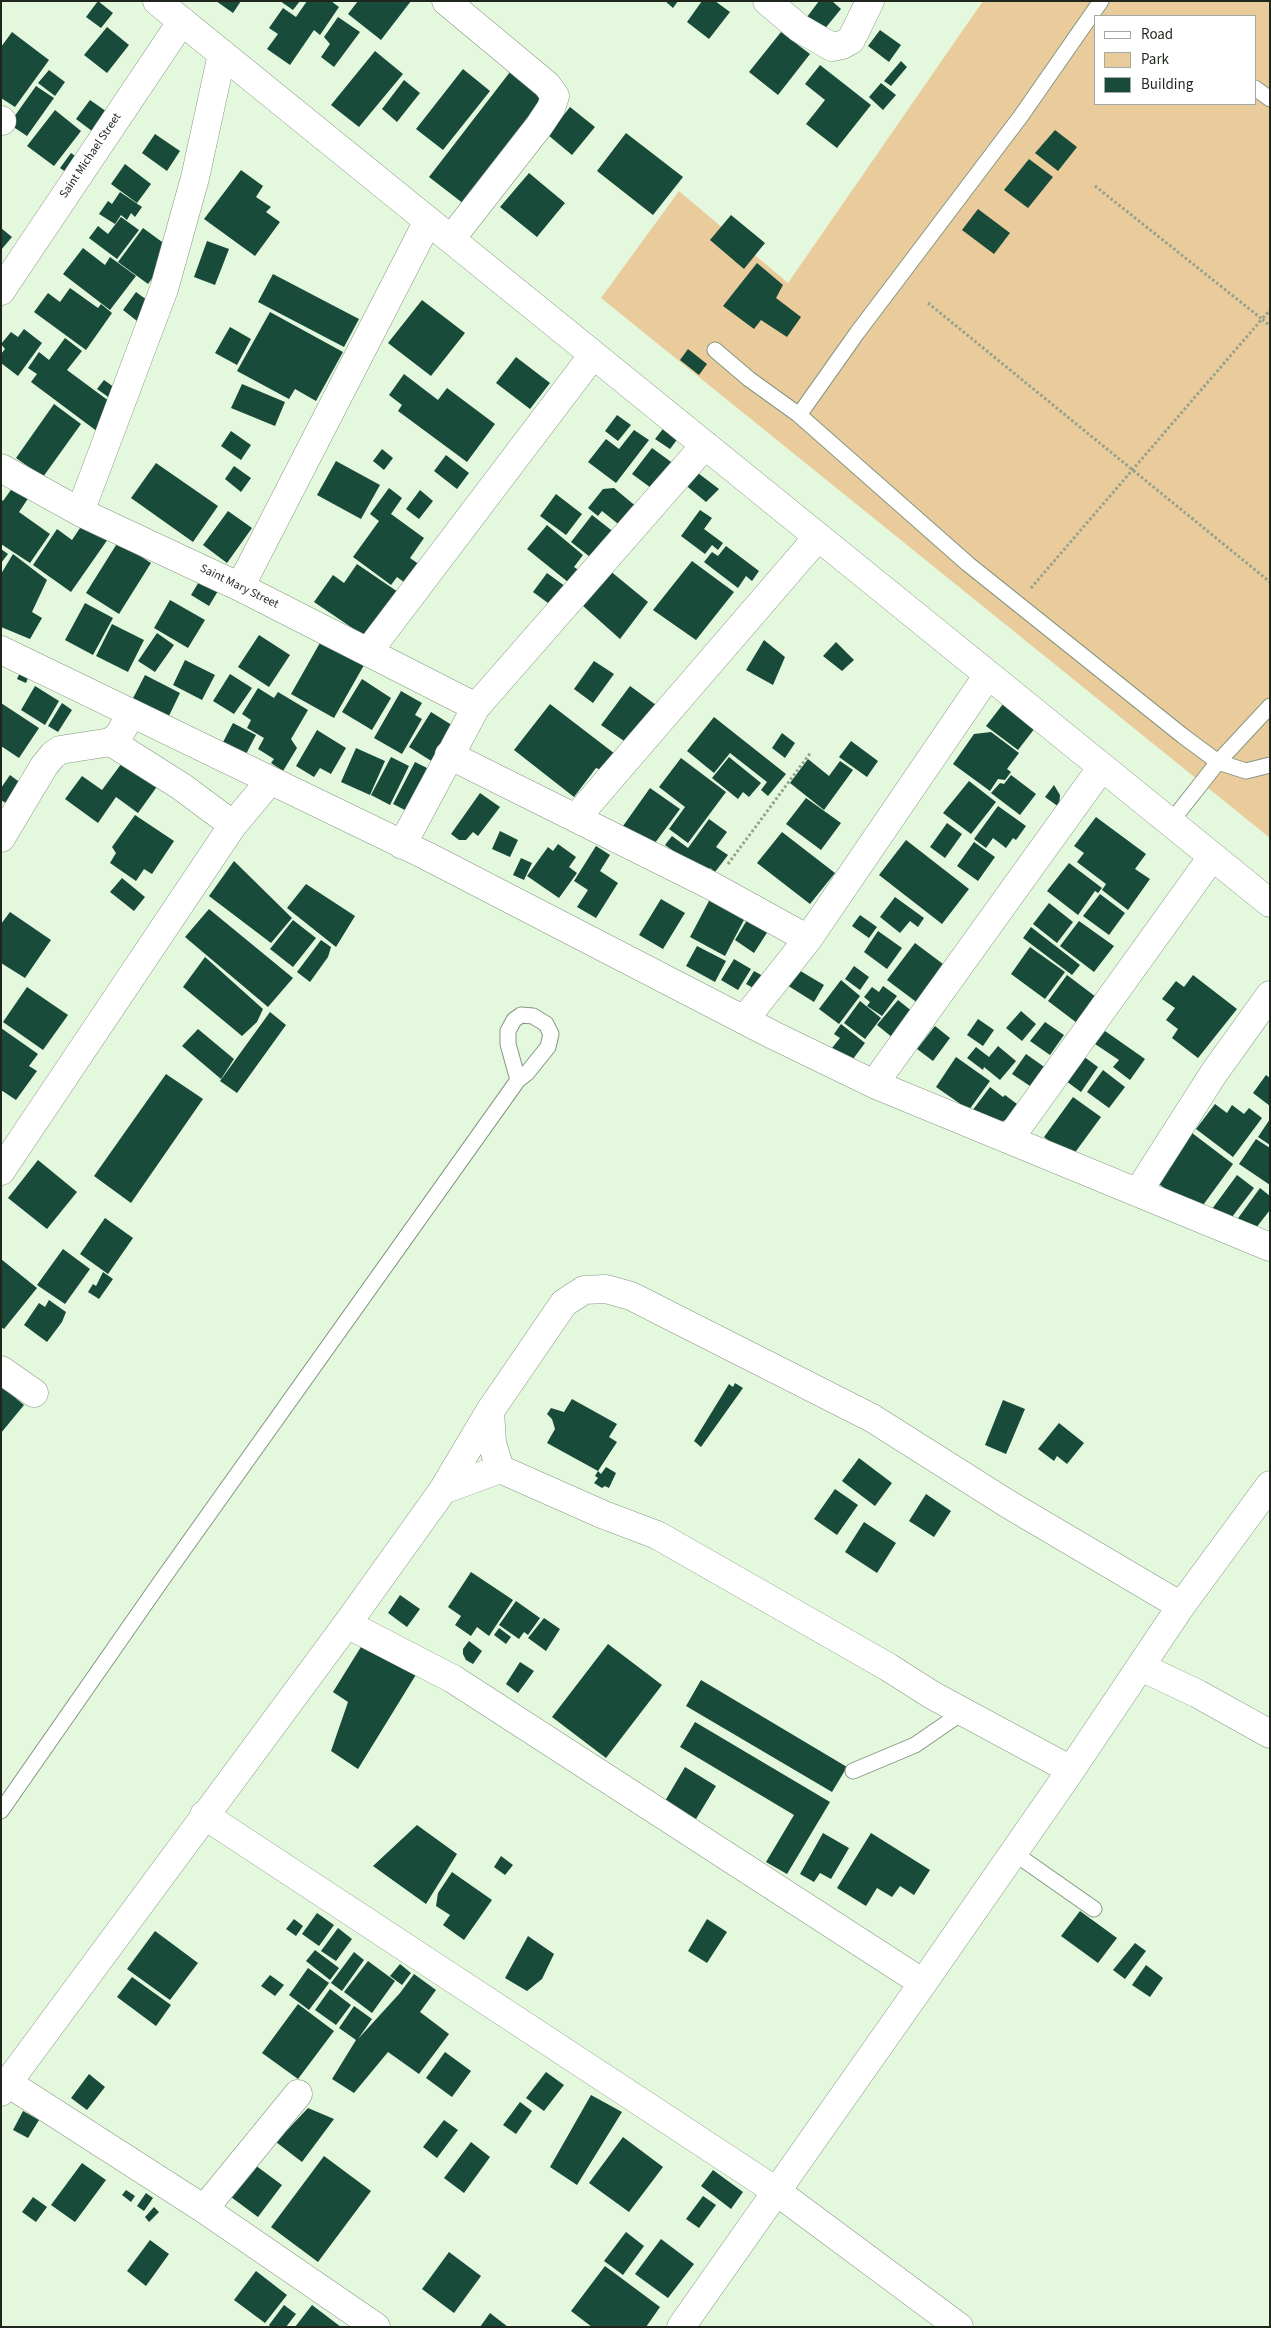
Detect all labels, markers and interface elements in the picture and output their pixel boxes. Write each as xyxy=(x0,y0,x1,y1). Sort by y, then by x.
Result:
legend xyxy=(1094,15,1256,105)
text: Road xyxy=(1141,24,1173,45)
text: Park xyxy=(1141,49,1169,70)
text: Building xyxy=(1141,74,1193,95)
street label: Saint Michael Street xyxy=(57,111,125,201)
street label: Saint Mary Street xyxy=(197,562,281,612)

